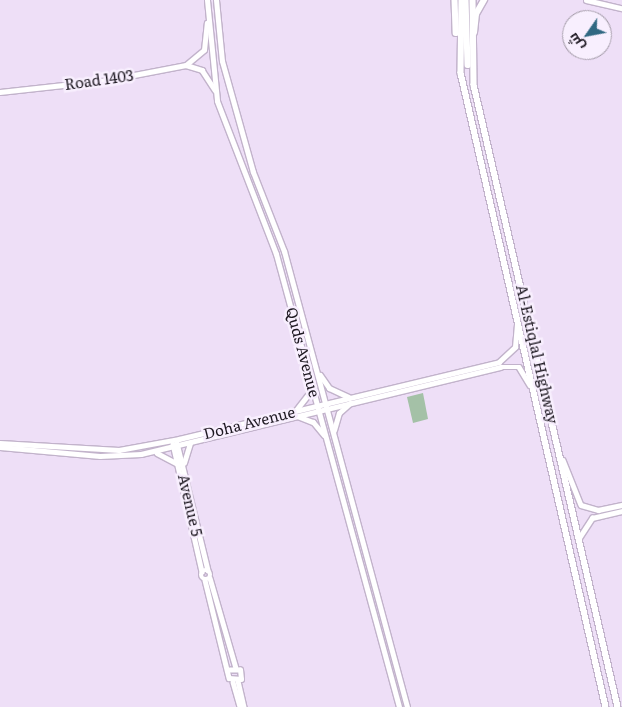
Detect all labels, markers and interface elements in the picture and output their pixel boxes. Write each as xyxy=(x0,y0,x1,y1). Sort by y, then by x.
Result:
north arrow xyxy=(562,10,612,60)
text: ش xyxy=(562,30,589,56)
street label: Road 1403 xyxy=(63,65,135,93)
street label: Al-Estiqlal Highway xyxy=(513,283,563,425)
street label: Quds Avenue xyxy=(283,305,325,399)
street label: Doha Avenue xyxy=(201,402,297,442)
street label: Avenue 5 xyxy=(175,472,207,538)

